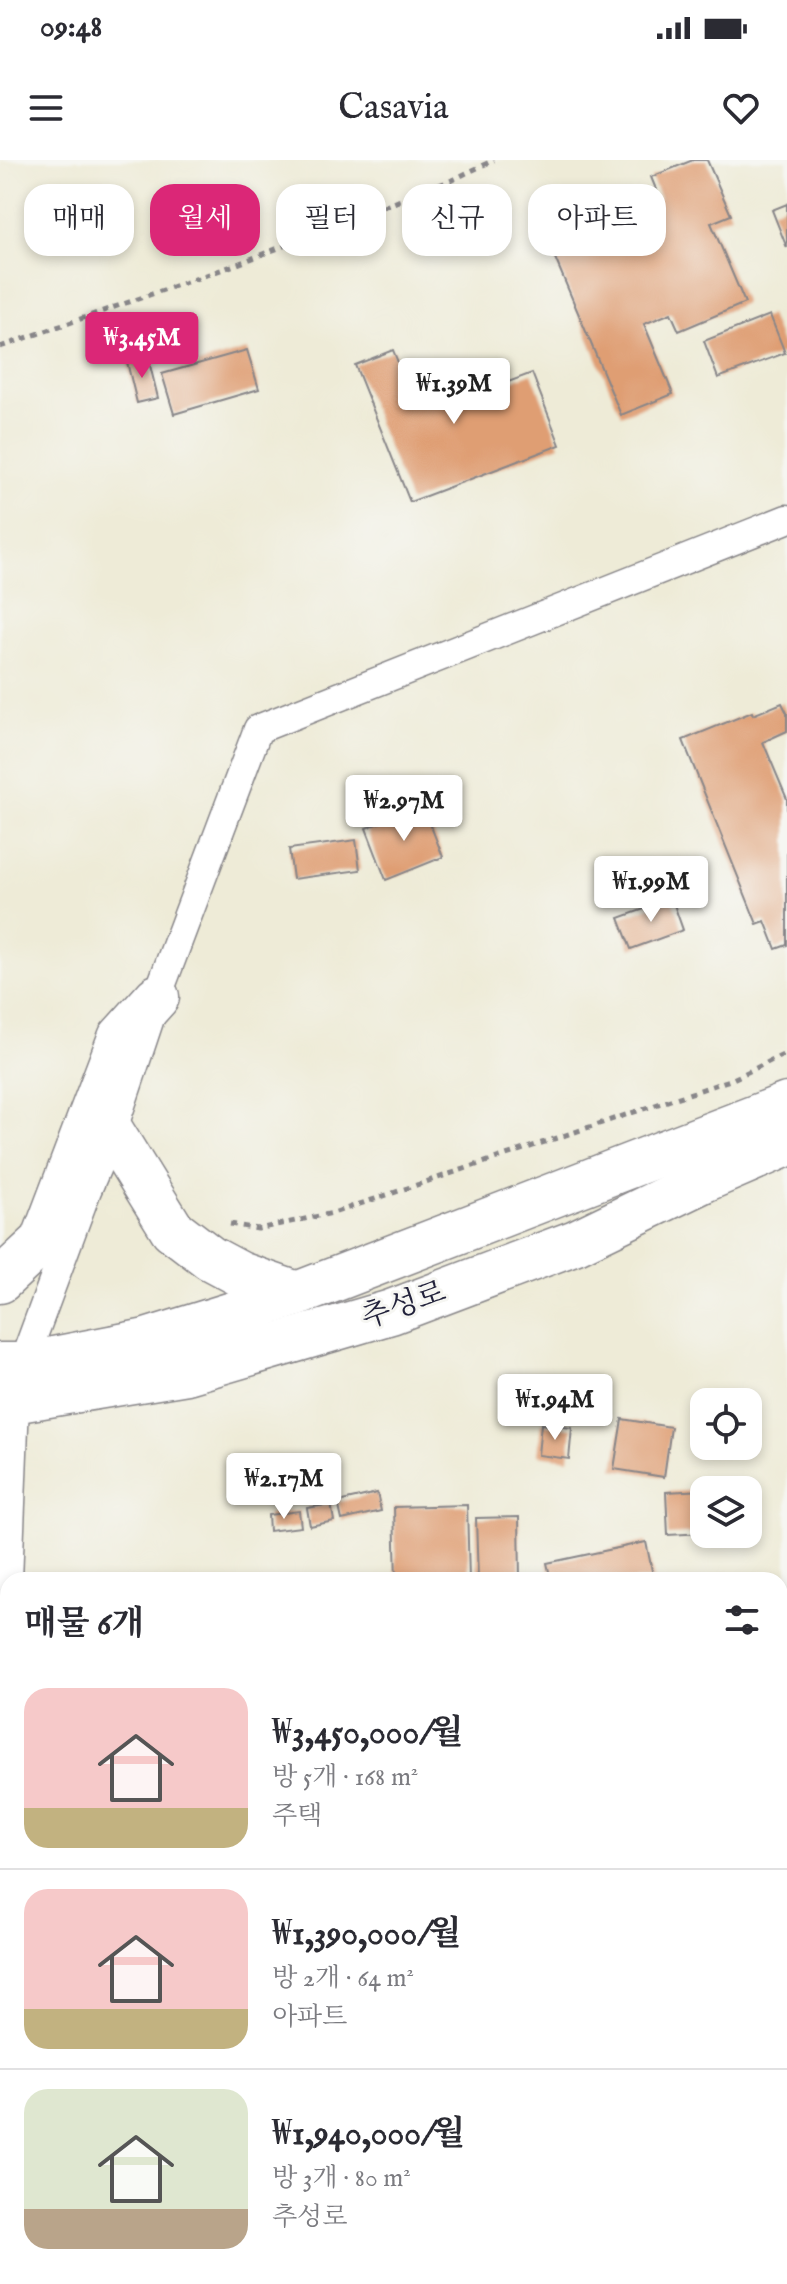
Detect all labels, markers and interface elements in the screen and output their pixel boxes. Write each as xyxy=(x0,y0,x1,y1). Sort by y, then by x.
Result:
text: 09:48 xyxy=(40,9,102,47)
text: Casavia xyxy=(338,85,449,131)
icon: menu xyxy=(24,86,68,130)
icon: heart xyxy=(719,86,763,130)
chip: 매매 xyxy=(24,184,134,256)
chip: 월세 xyxy=(150,184,260,256)
chip: 필터 xyxy=(276,184,386,256)
chip: 신규 xyxy=(402,184,512,256)
chip: 아파트 xyxy=(528,184,666,256)
pin: ₩3.45M xyxy=(77,312,207,380)
text: ₩3.45M xyxy=(103,321,181,354)
pin: ₩1.39M xyxy=(389,358,519,426)
text: ₩1.39M xyxy=(416,367,492,400)
pin: ₩2.97M xyxy=(339,775,469,843)
text: ₩2.97M xyxy=(363,784,445,817)
pin: ₩1.99M xyxy=(586,856,716,924)
text: ₩1.99M xyxy=(612,865,690,898)
street label: 추성로 xyxy=(357,1274,451,1338)
pin: ₩1.94M xyxy=(490,1374,620,1442)
text: ₩1.94M xyxy=(516,1383,594,1416)
map controls xyxy=(690,1388,762,1548)
button: locate xyxy=(690,1388,762,1460)
pin: ₩2.17M xyxy=(219,1453,349,1521)
text: ₩2.17M xyxy=(244,1462,324,1495)
button: layers xyxy=(690,1476,762,1548)
icon: filters xyxy=(720,1598,764,1642)
text: 매물 6개 xyxy=(24,1603,144,1646)
text: ₩3,450,000/월 xyxy=(272,1712,464,1755)
icon: home xyxy=(88,1720,184,1816)
text: 방 5개 · 168 m² xyxy=(272,1761,418,1794)
text: 주택 xyxy=(272,1800,322,1833)
text: ₩1,390,000/월 xyxy=(272,1913,462,1956)
icon: home xyxy=(88,1921,184,2017)
text: 방 2개 · 64 m² xyxy=(272,1962,414,1995)
text: 아파트 xyxy=(272,2001,347,2034)
text: ₩1,940,000/월 xyxy=(272,2113,465,2156)
icon: home xyxy=(88,2121,184,2217)
text: 방 3개 · 80 m² xyxy=(272,2162,411,2195)
text: 추성로 xyxy=(272,2201,347,2234)

